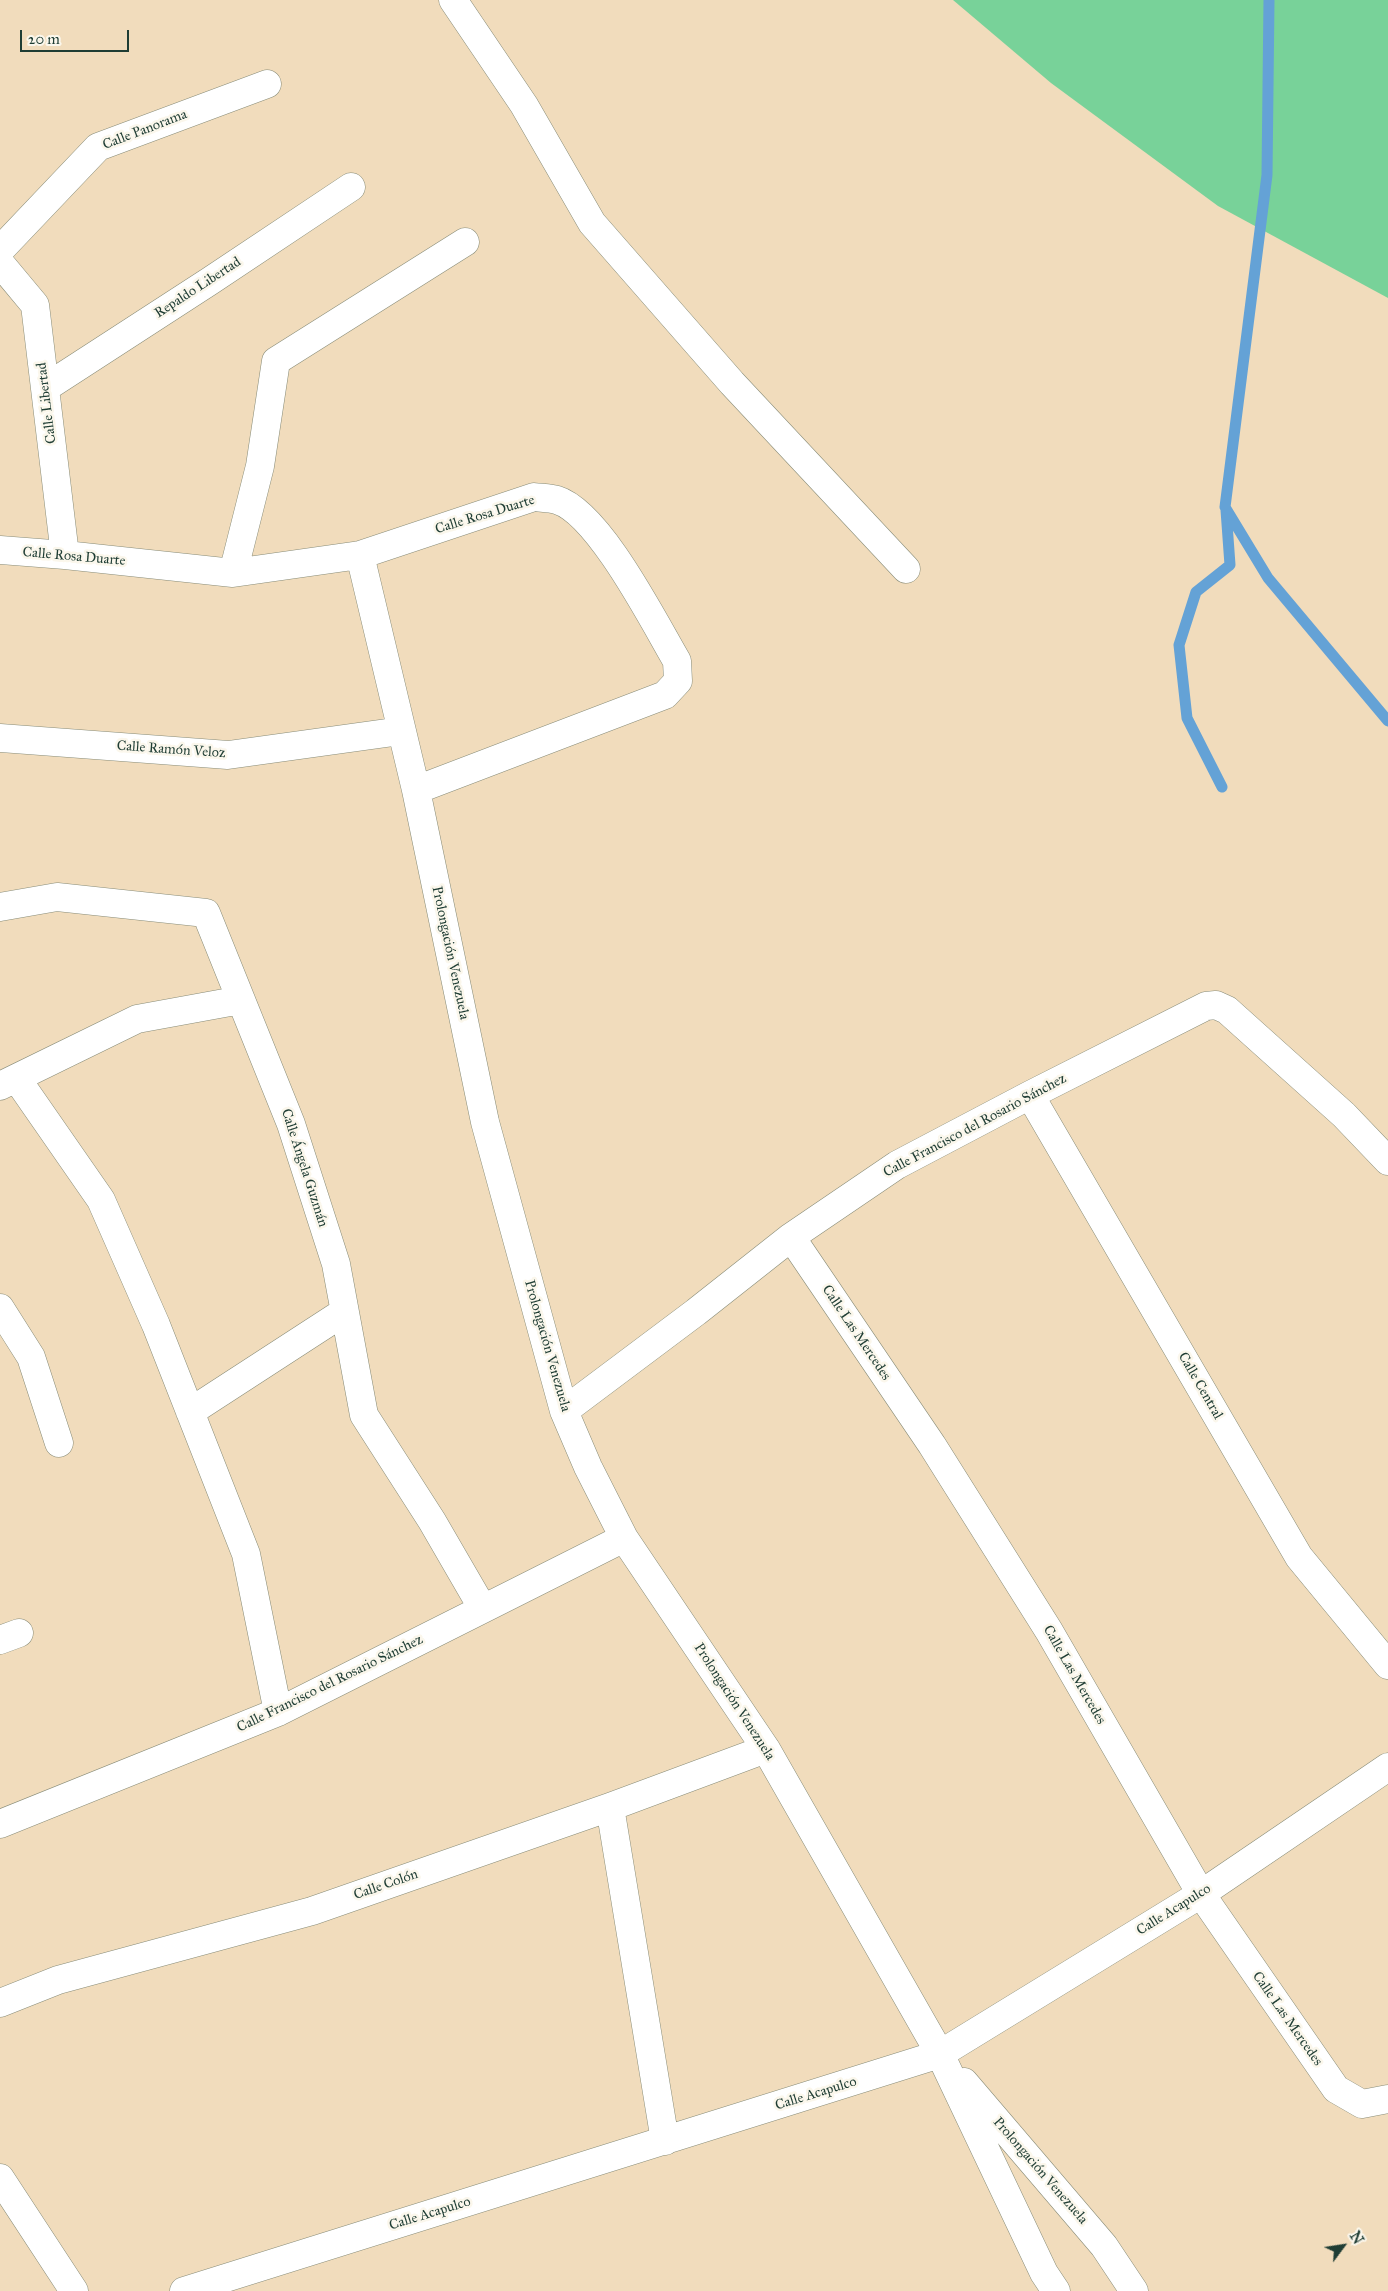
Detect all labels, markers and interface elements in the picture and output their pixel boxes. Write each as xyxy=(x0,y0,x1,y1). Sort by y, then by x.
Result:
scale bar xyxy=(22,20,131,52)
text: 20 m xyxy=(28,30,60,48)
street label: Calle Panorama xyxy=(100,106,190,154)
street label: Repaldo Libertad xyxy=(152,254,244,322)
street label: Calle Libertad xyxy=(34,361,60,445)
street label: Calle Rosa Duarte xyxy=(433,492,537,538)
street label: Calle Rosa Duarte xyxy=(22,544,126,570)
street label: Calle Ramón Veloz xyxy=(116,738,226,762)
street label: Prolongación Venezuela xyxy=(428,885,472,1021)
street label: Calle Francisco del Rosario Sánchez xyxy=(881,1071,1069,1181)
street label: Calle Ángela Guzmán xyxy=(277,1107,331,1229)
street label: Prolongación Venezuela xyxy=(520,1278,574,1414)
street label: Calle Las Mercedes xyxy=(818,1282,894,1384)
street label: Calle Central xyxy=(1174,1349,1226,1423)
street label: Calle Las Mercedes xyxy=(1039,1623,1109,1727)
street label: Calle Francisco del Rosario Sánchez xyxy=(234,1632,426,1736)
street label: Prolongación Venezuela xyxy=(690,1640,778,1764)
street label: Calle Colón xyxy=(352,1866,420,1904)
street label: Calle Acapulco xyxy=(1134,1881,1214,1939)
street label: Calle Las Mercedes xyxy=(1248,1969,1326,2069)
street label: Calle Acapulco xyxy=(773,2074,859,2114)
street label: Prolongación Venezuela xyxy=(989,2114,1091,2228)
street label: Calle Acapulco xyxy=(387,2194,473,2234)
north arrow xyxy=(1318,2221,1368,2271)
text: N xyxy=(1346,2229,1367,2247)

